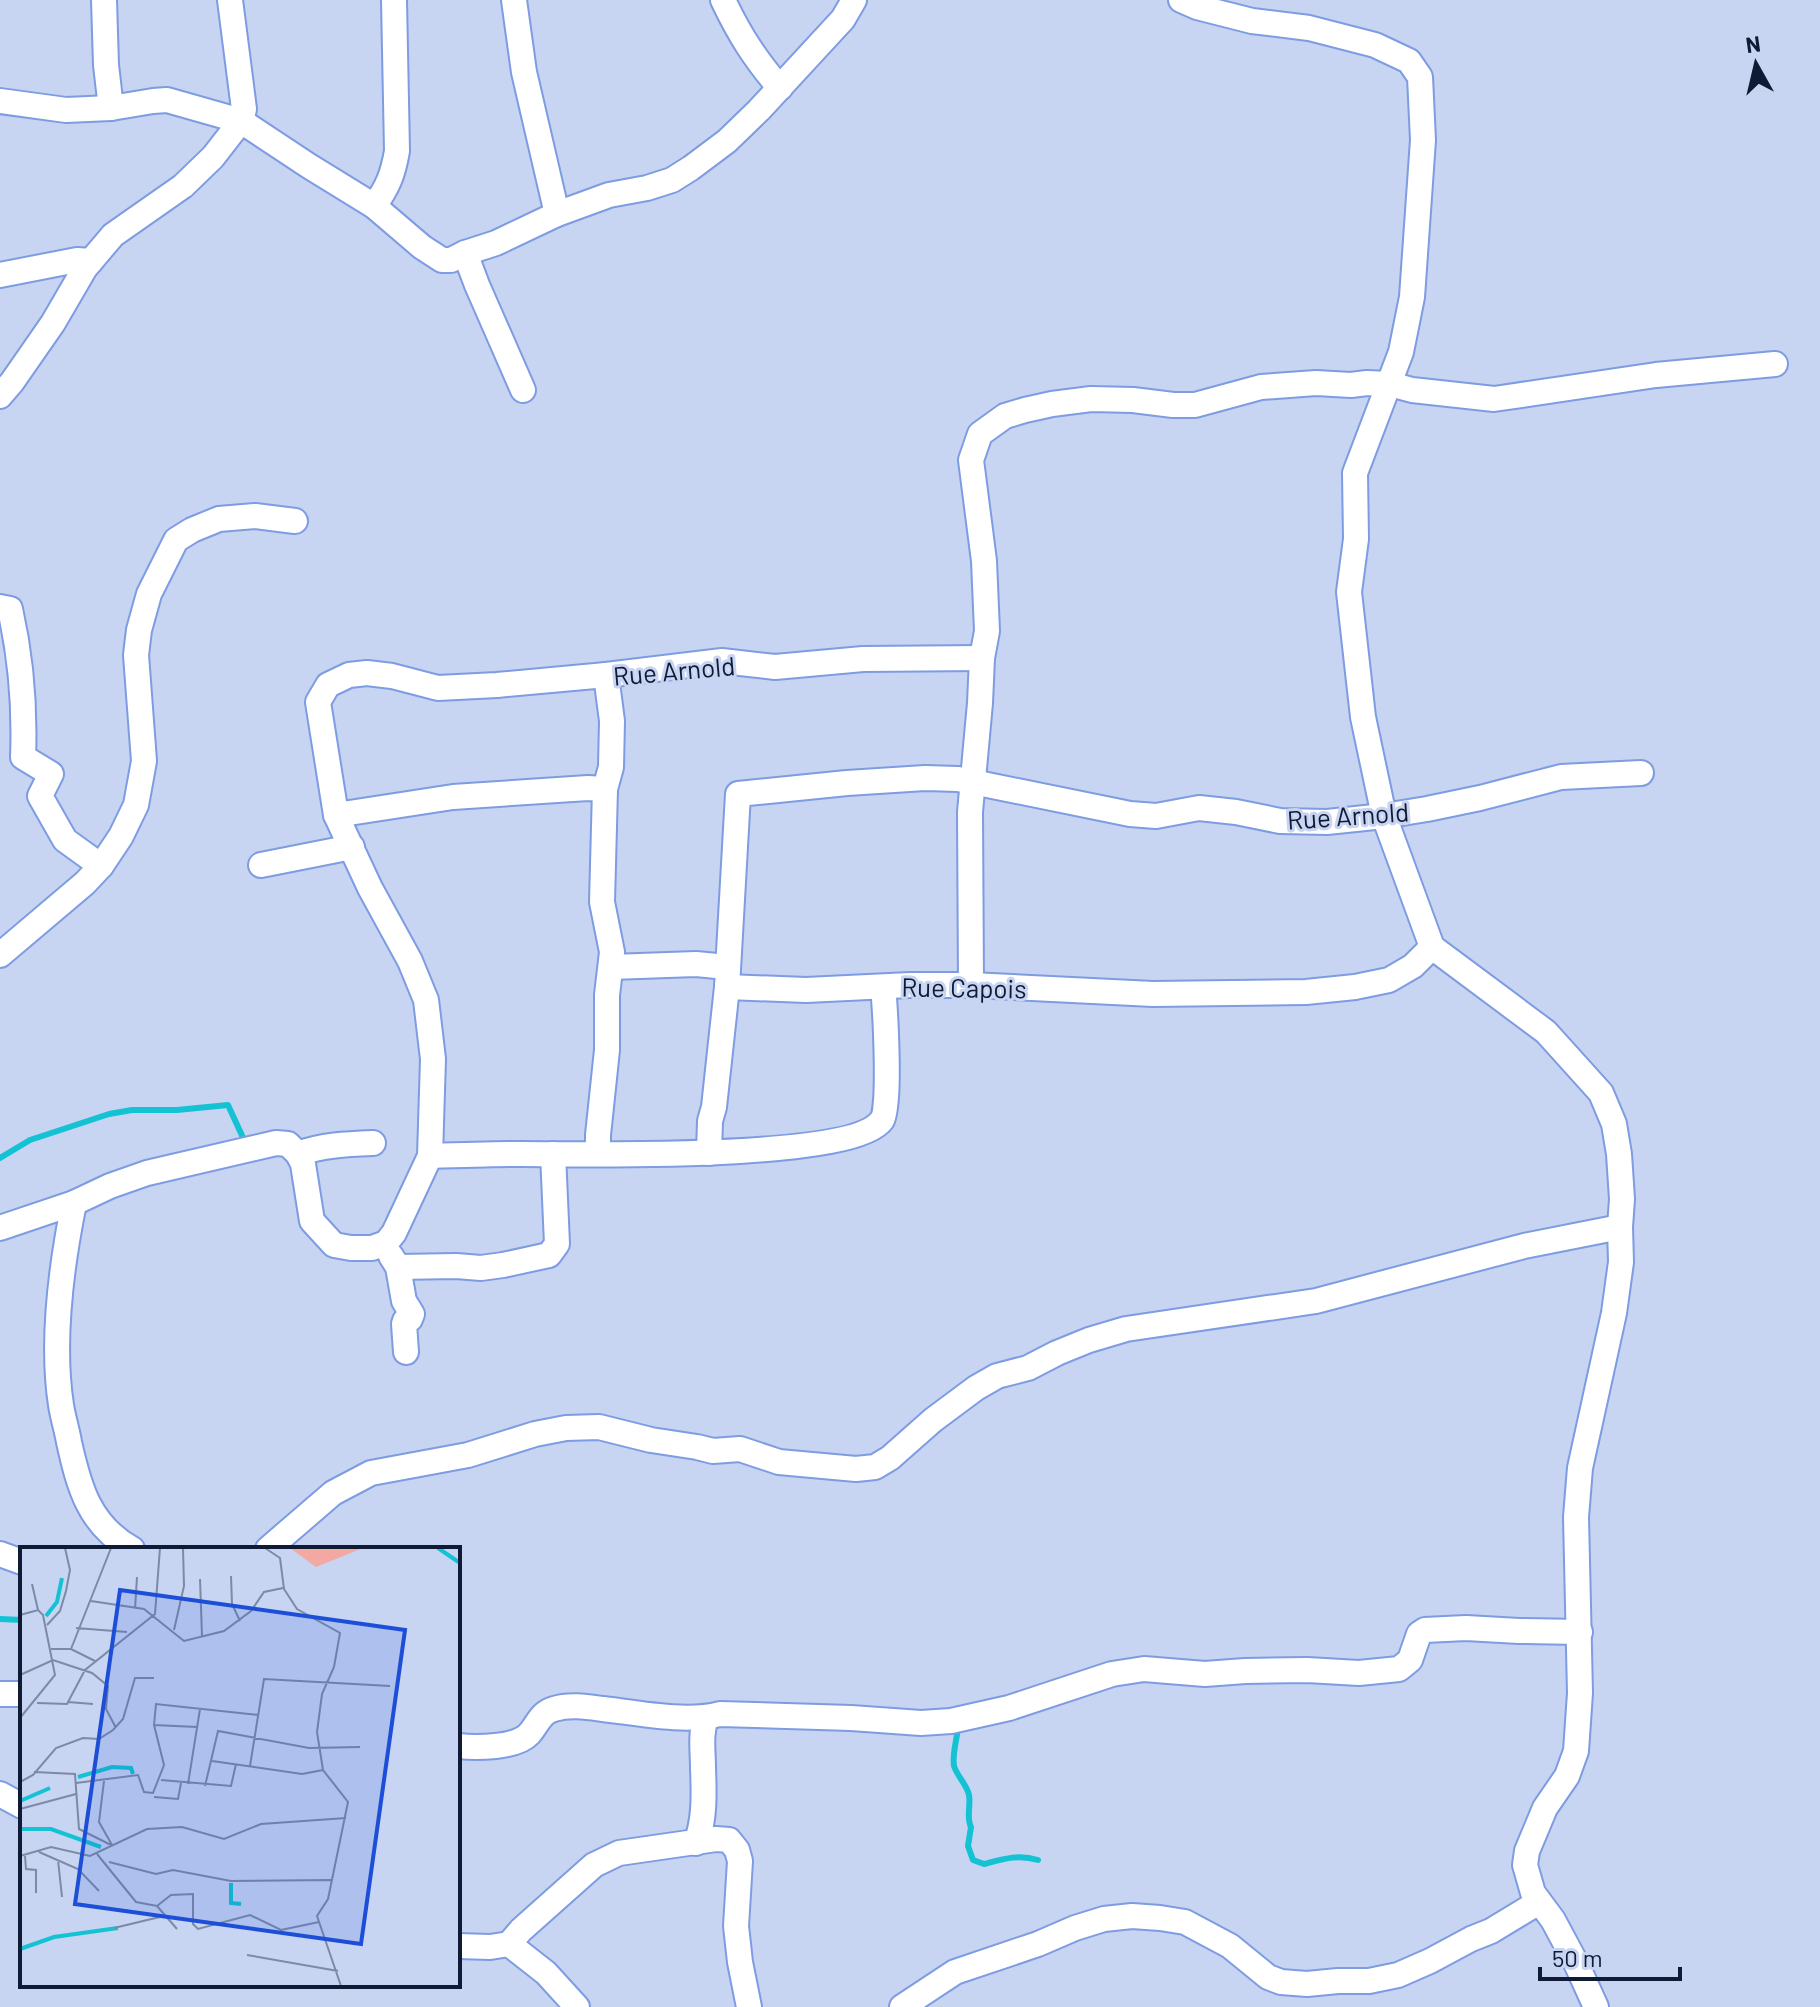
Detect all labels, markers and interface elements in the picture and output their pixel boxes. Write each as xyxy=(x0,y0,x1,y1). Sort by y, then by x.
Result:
north arrow xyxy=(1716,24,1796,104)
text: N xyxy=(1744,29,1762,57)
street label: Rue Arnold xyxy=(612,649,736,691)
street label: Rue Arnold xyxy=(1286,795,1410,835)
street label: Rue Capois xyxy=(901,970,1027,1004)
inset map xyxy=(20,1547,460,1987)
scale bar xyxy=(1540,1931,1680,1981)
text: 50 m xyxy=(1552,1943,1603,1972)

